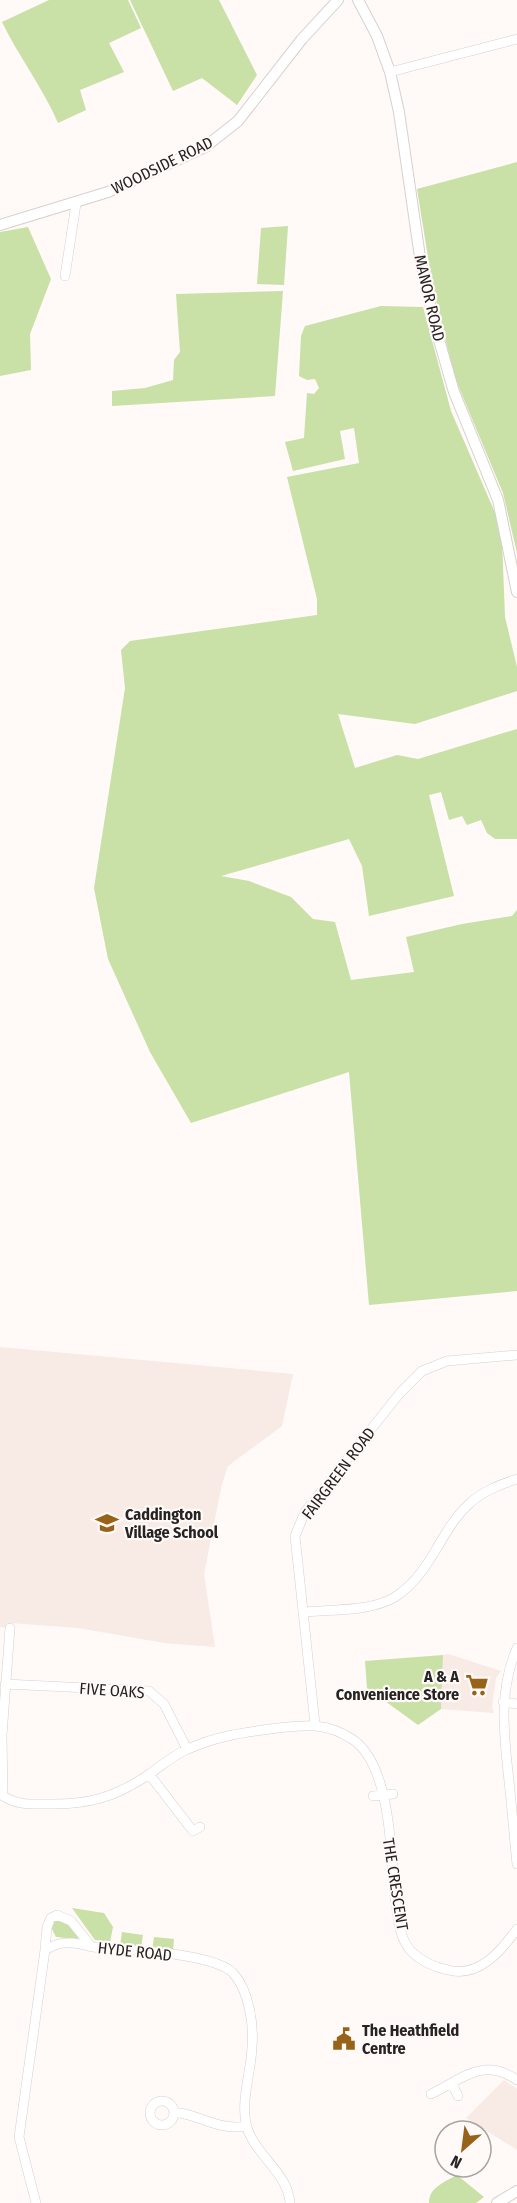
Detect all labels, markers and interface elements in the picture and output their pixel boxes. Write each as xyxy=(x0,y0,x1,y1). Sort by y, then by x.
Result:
street label: WOODSIDE ROAD xyxy=(109,133,216,198)
street label: MANOR ROAD xyxy=(410,253,449,343)
street label: FAIRGREEN ROAD xyxy=(298,1424,379,1523)
place label: Caddington Village School xyxy=(124,1505,219,1542)
school or university icon: Caddington Village School xyxy=(94,1510,120,1536)
place label: A & A Convenience Store xyxy=(336,1667,459,1704)
supermarket icon: A & A Convenience Store xyxy=(464,1672,490,1698)
street label: FIVE OAKS xyxy=(79,1679,145,1702)
street label: THE CRESCENT xyxy=(379,1837,412,1932)
street label: HYDE ROAD xyxy=(97,1938,173,1965)
place label: The Heathfield Centre xyxy=(362,2021,459,2058)
public building icon: The Heathfield Centre xyxy=(331,2026,357,2052)
north arrow xyxy=(433,2119,493,2179)
text: N xyxy=(447,2151,465,2172)

